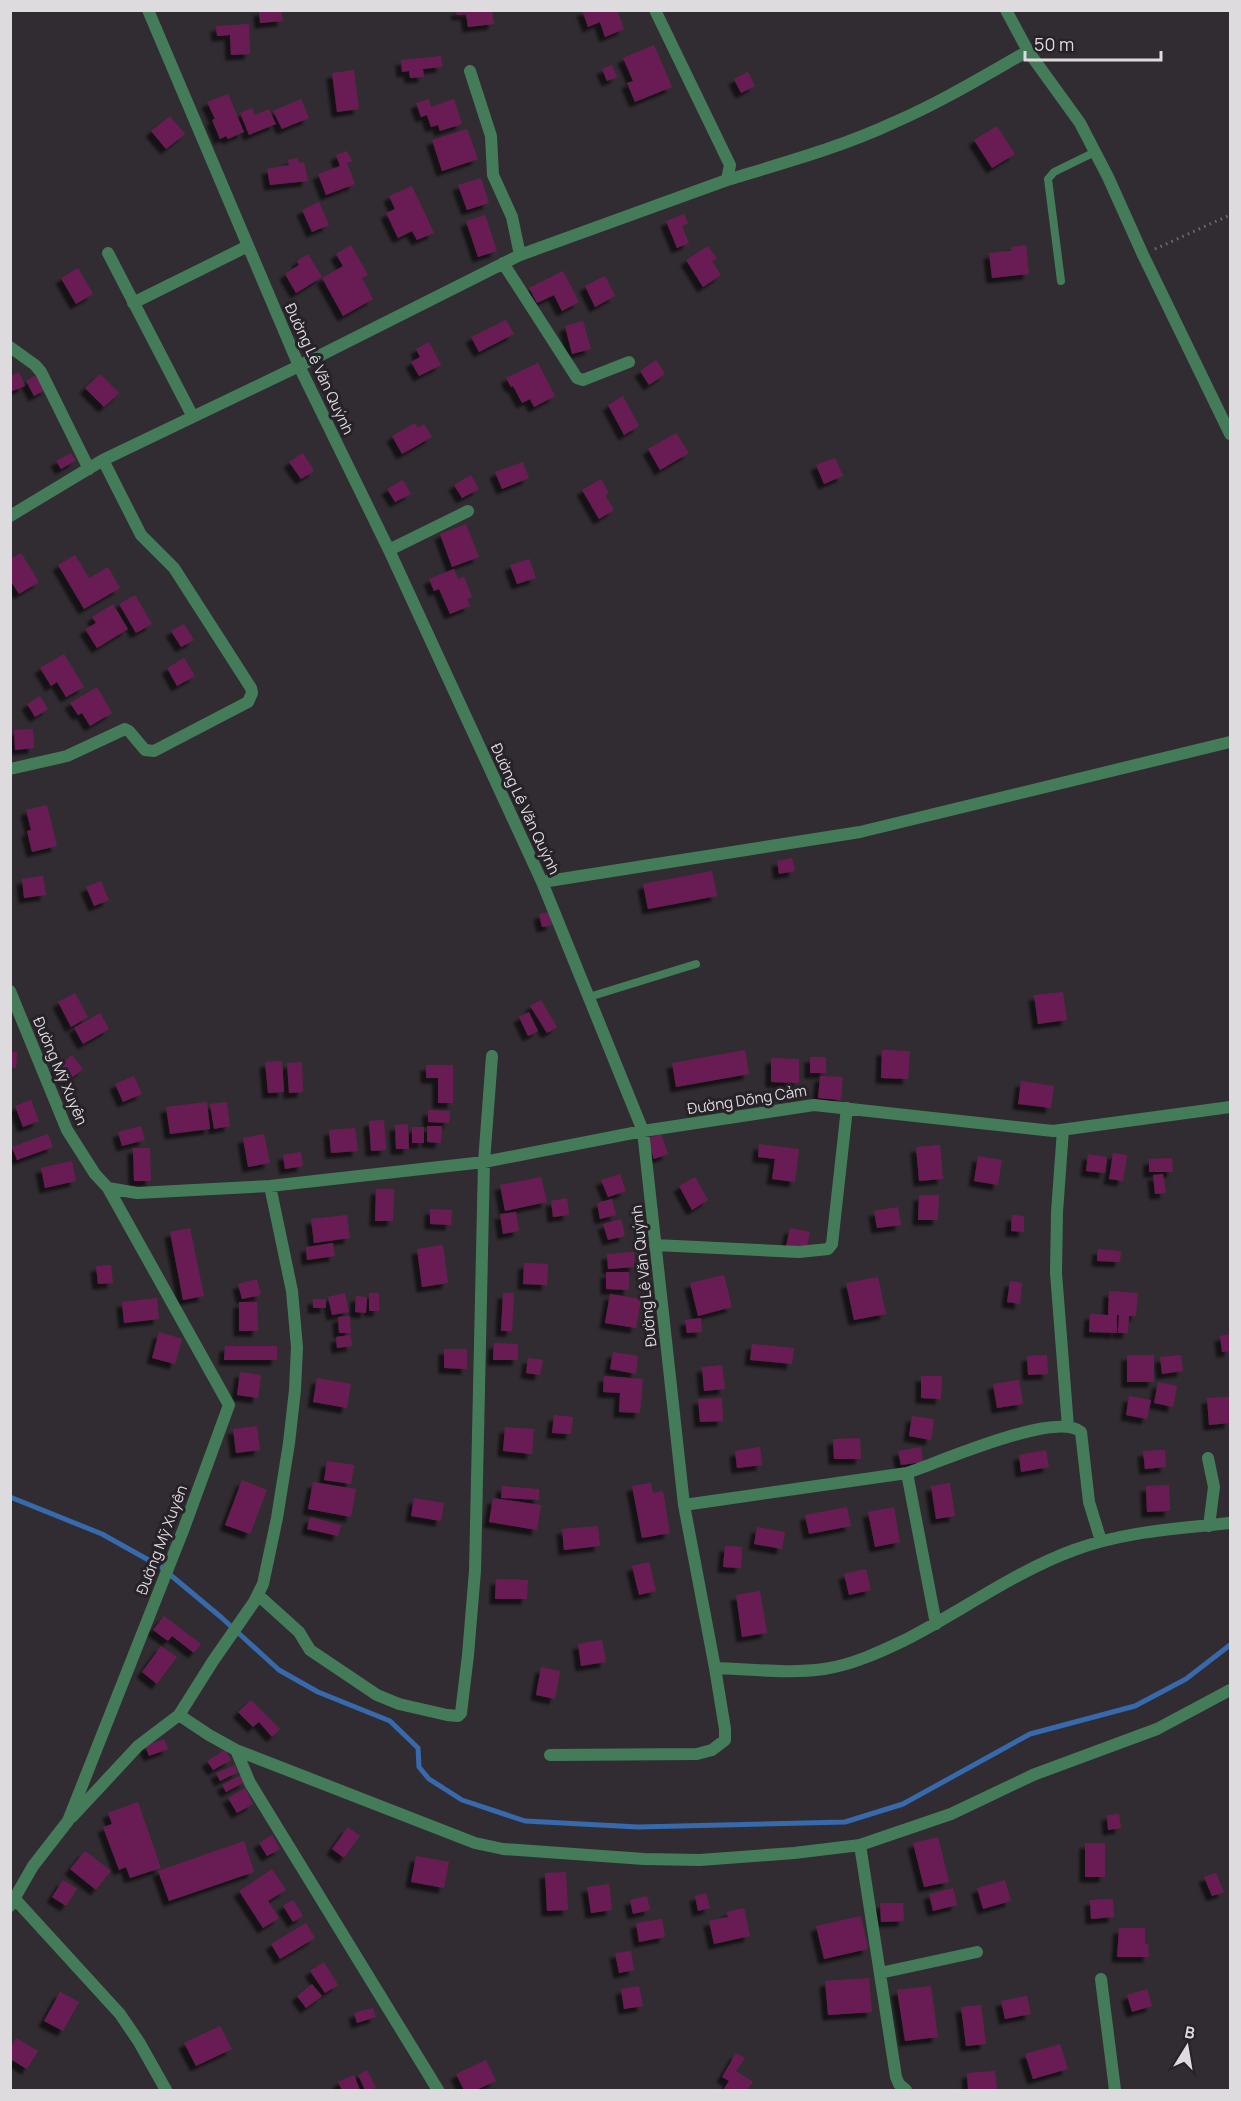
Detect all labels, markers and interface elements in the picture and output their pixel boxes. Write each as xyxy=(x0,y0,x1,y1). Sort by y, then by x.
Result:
scale bar xyxy=(1025,24,1162,62)
text: 50 m xyxy=(1034,32,1074,56)
street label: Đường Lê Văn Quýnh xyxy=(280,300,359,438)
street label: Đường Lê Văn Quýnh xyxy=(486,740,565,878)
street label: Đường Mỹ Xuyên xyxy=(28,1013,93,1128)
street label: Đường Dõng Cảm xyxy=(686,1080,808,1119)
street label: Đường Lê Văn Quýnh xyxy=(626,1204,661,1348)
street label: Đường Mỹ Xuyên xyxy=(131,1482,192,1598)
north arrow xyxy=(1157,2017,1217,2077)
text: B xyxy=(1183,2021,1197,2044)

